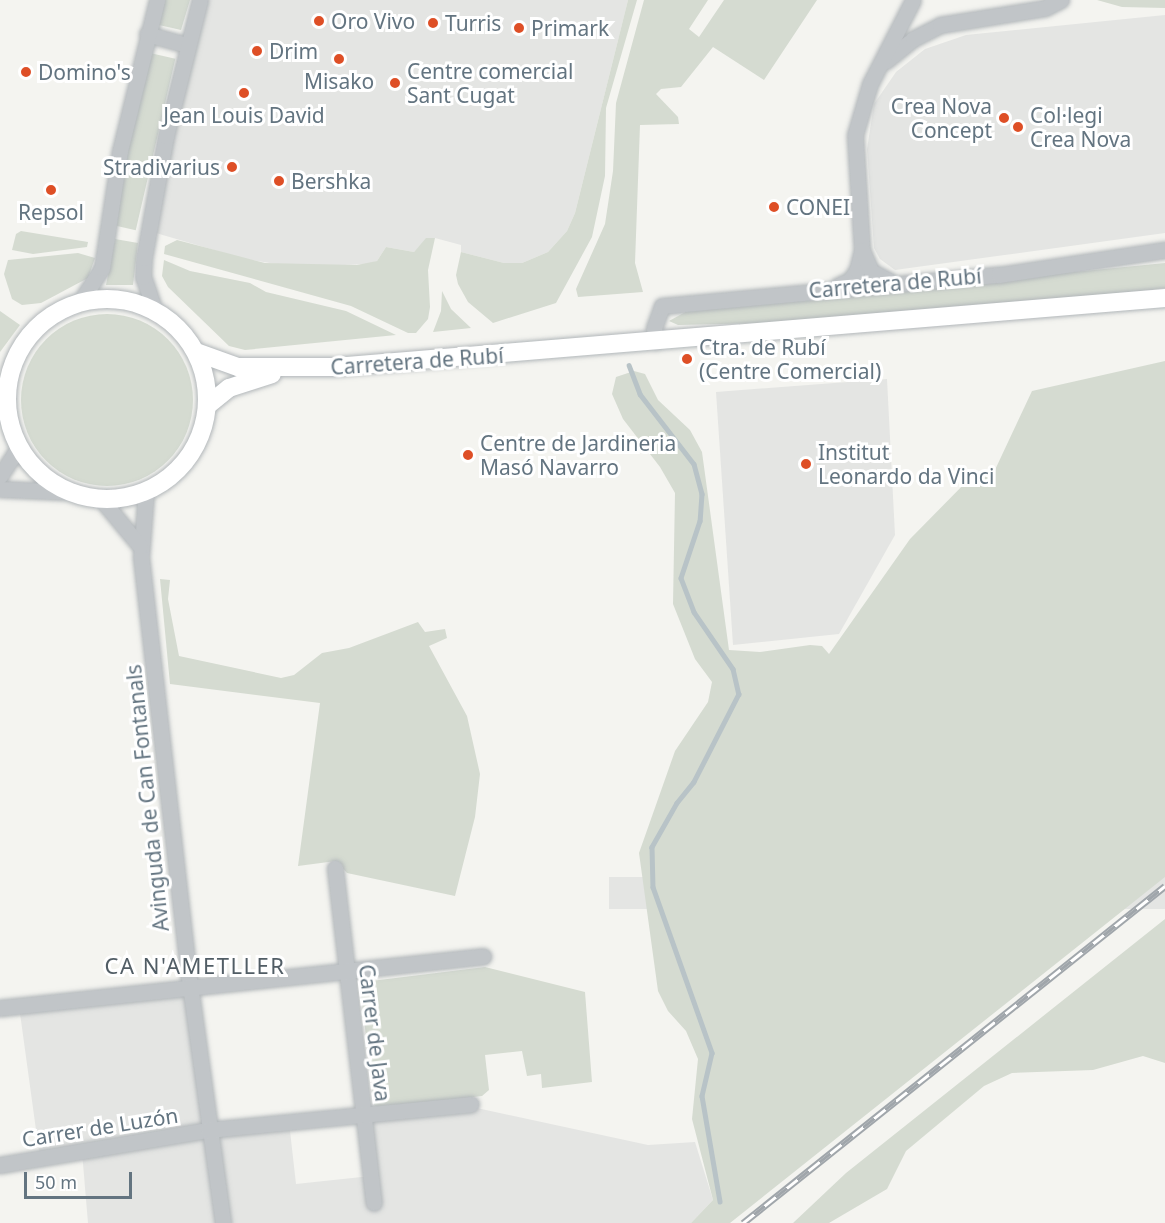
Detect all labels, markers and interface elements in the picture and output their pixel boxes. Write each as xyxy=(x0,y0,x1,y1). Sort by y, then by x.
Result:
place label: Oro Vivo xyxy=(331,8,415,34)
place label: Turris xyxy=(445,10,501,36)
marker: Oro Vivo xyxy=(312,14,326,28)
place label: Primark xyxy=(531,15,609,41)
marker: Turris xyxy=(426,16,440,30)
marker: Primark xyxy=(512,21,526,35)
place label: Drim xyxy=(269,38,318,64)
marker: Drim xyxy=(250,44,264,58)
marker: Misako xyxy=(332,52,346,66)
place label: Centre comercial Sant Cugat xyxy=(407,58,573,108)
place label: Domino's xyxy=(38,59,131,85)
marker: Domino's xyxy=(19,65,33,79)
place label: Misako xyxy=(304,68,374,94)
marker: Centre comercial Sant Cugat xyxy=(388,76,402,90)
marker: Jean Louis David xyxy=(237,86,251,100)
place label: Crea Nova Concept xyxy=(891,93,992,143)
place label: Jean Louis David xyxy=(163,102,325,128)
place label: Col·legi Crea Nova xyxy=(1030,102,1131,152)
marker: Crea Nova Concept xyxy=(997,111,1011,125)
marker: Col·legi Crea Nova xyxy=(1011,120,1025,134)
place label: Stradivarius xyxy=(103,154,220,180)
marker: Stradivarius xyxy=(225,160,239,174)
place label: Bershka xyxy=(291,168,371,194)
marker: Bershka xyxy=(272,174,286,188)
marker: Repsol xyxy=(44,183,58,197)
place label: CONEI xyxy=(786,194,850,220)
place label: Repsol xyxy=(18,199,84,225)
marker: CONEI xyxy=(767,200,781,214)
street label: Carretera de Rubí xyxy=(808,263,982,303)
place label: Ctra. de Rubí (Centre Comercial) xyxy=(699,334,881,384)
street label: Carretera de Rubí xyxy=(330,342,504,380)
marker: Ctra. de Rubí (Centre Comercial) xyxy=(680,352,694,366)
place label: Centre de Jardineria Masó Navarro xyxy=(480,430,676,480)
place label: Institut Leonardo da Vinci xyxy=(818,439,994,489)
marker: Centre de Jardineria Masó Navarro xyxy=(461,448,475,462)
marker: Institut Leonardo da Vinci xyxy=(799,457,813,471)
street label: Avinguda de Can Fontanals xyxy=(120,663,174,933)
district label: CA N'AMETLLER xyxy=(105,953,285,979)
street label: Carrer de Java xyxy=(354,963,396,1103)
street label: Carrer de Luzón xyxy=(20,1102,180,1152)
scale bar xyxy=(27,1160,135,1198)
text: 50 m xyxy=(35,1170,77,1194)

